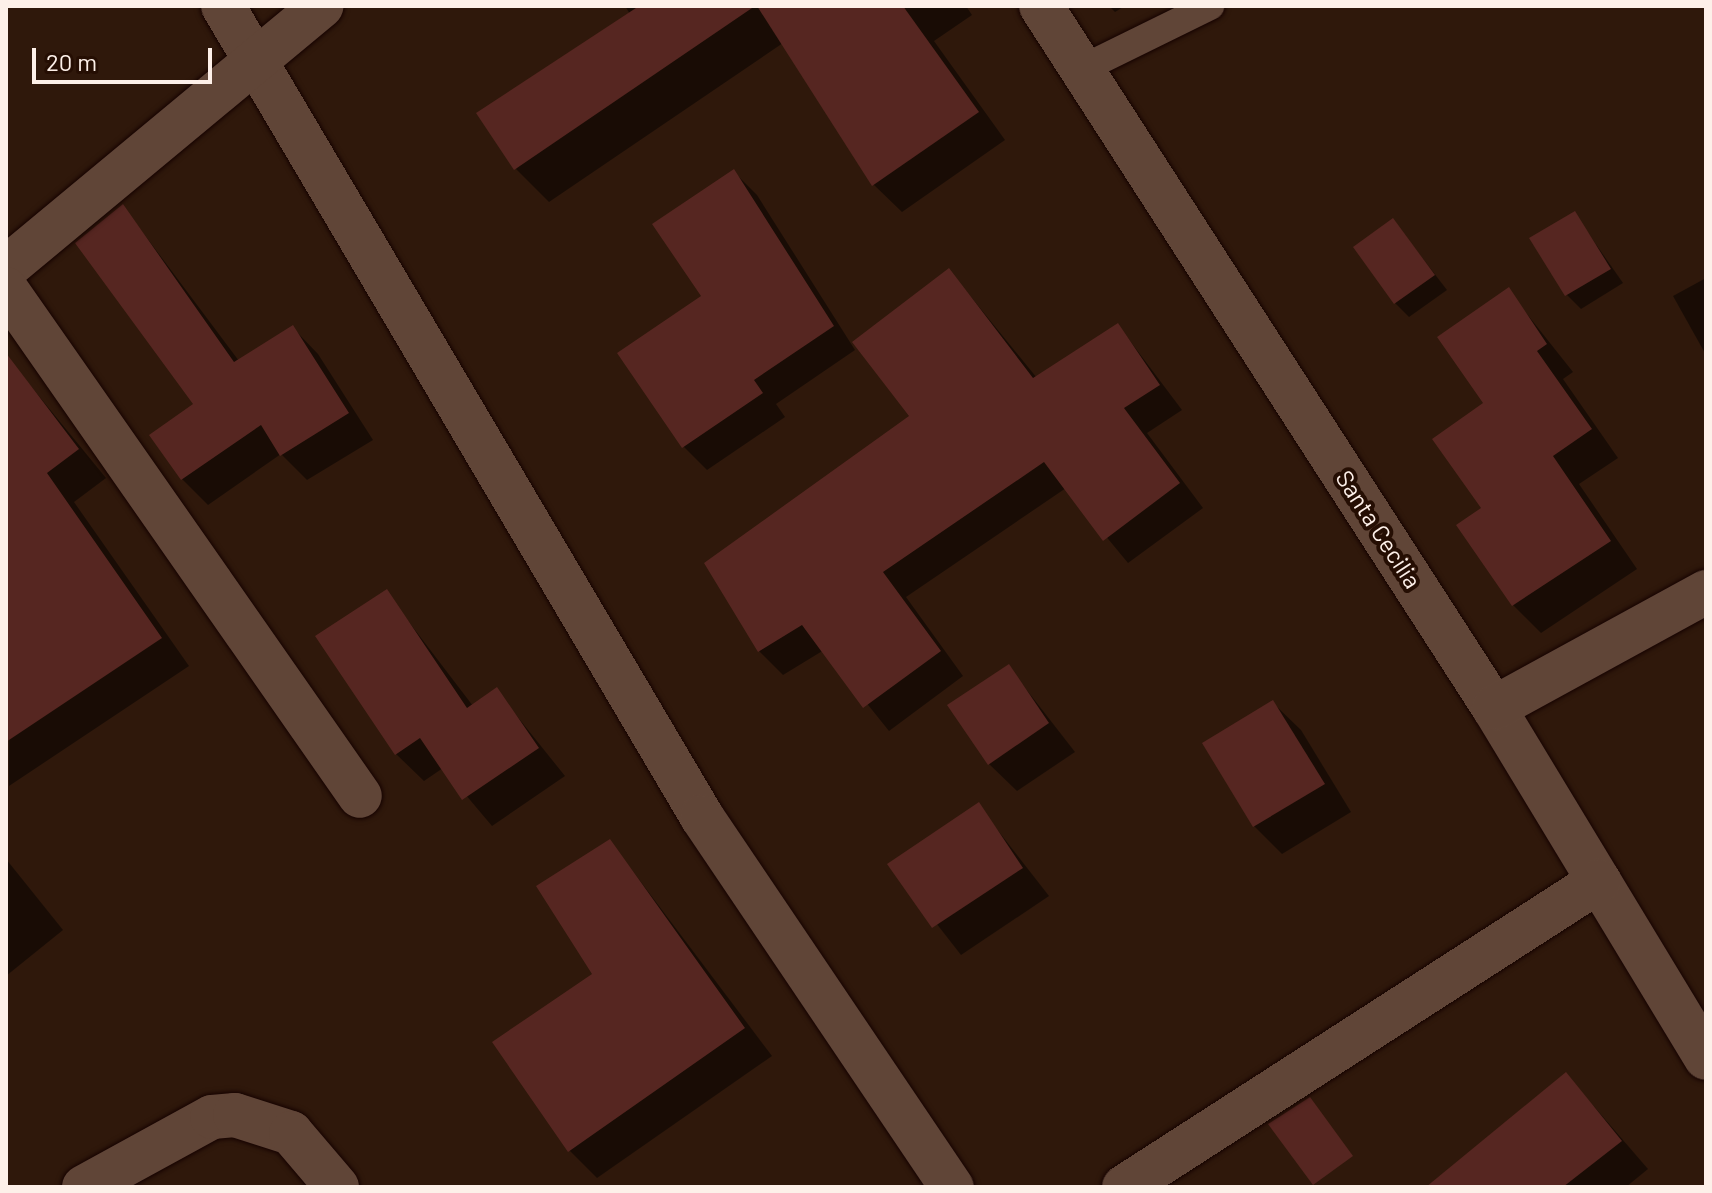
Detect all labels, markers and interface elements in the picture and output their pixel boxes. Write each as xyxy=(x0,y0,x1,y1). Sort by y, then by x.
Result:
scale bar xyxy=(36,32,216,82)
text: 20 m xyxy=(46,47,97,76)
street label: Santa Cecilia xyxy=(1330,465,1428,593)

